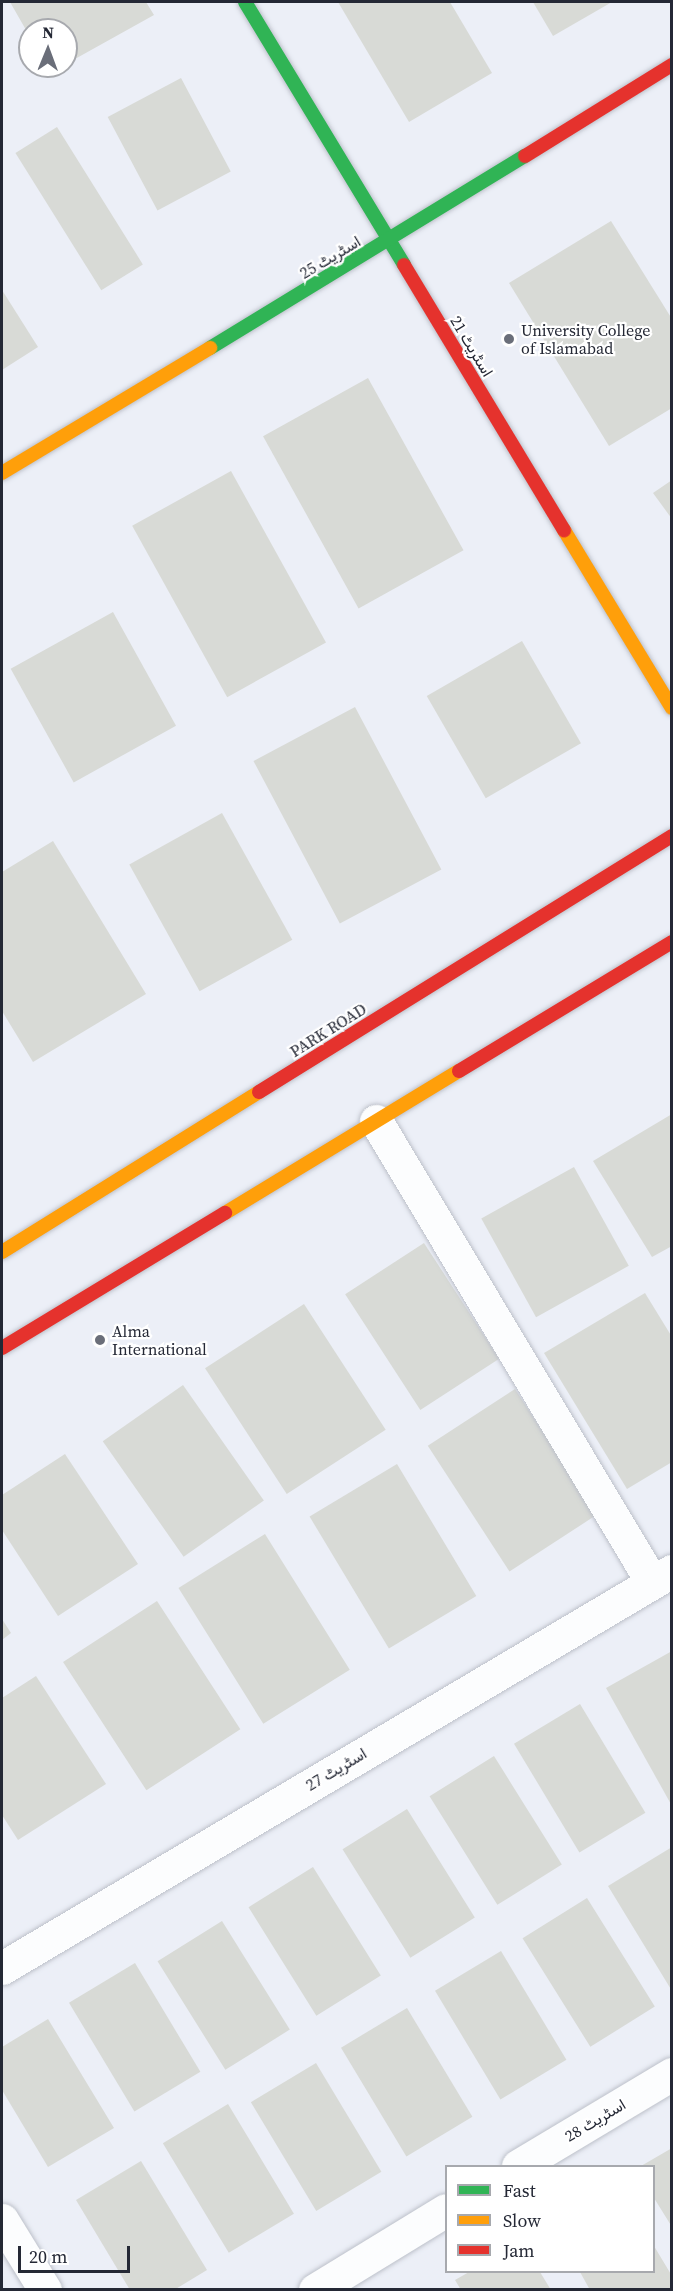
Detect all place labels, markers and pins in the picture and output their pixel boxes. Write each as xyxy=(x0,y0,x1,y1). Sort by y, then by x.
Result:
place label: University College of Islamabad xyxy=(521,320,650,358)
marker: University College of Islamabad xyxy=(502,332,516,346)
place label: Alma International xyxy=(112,1321,207,1359)
marker: Alma International xyxy=(93,1333,107,1347)

